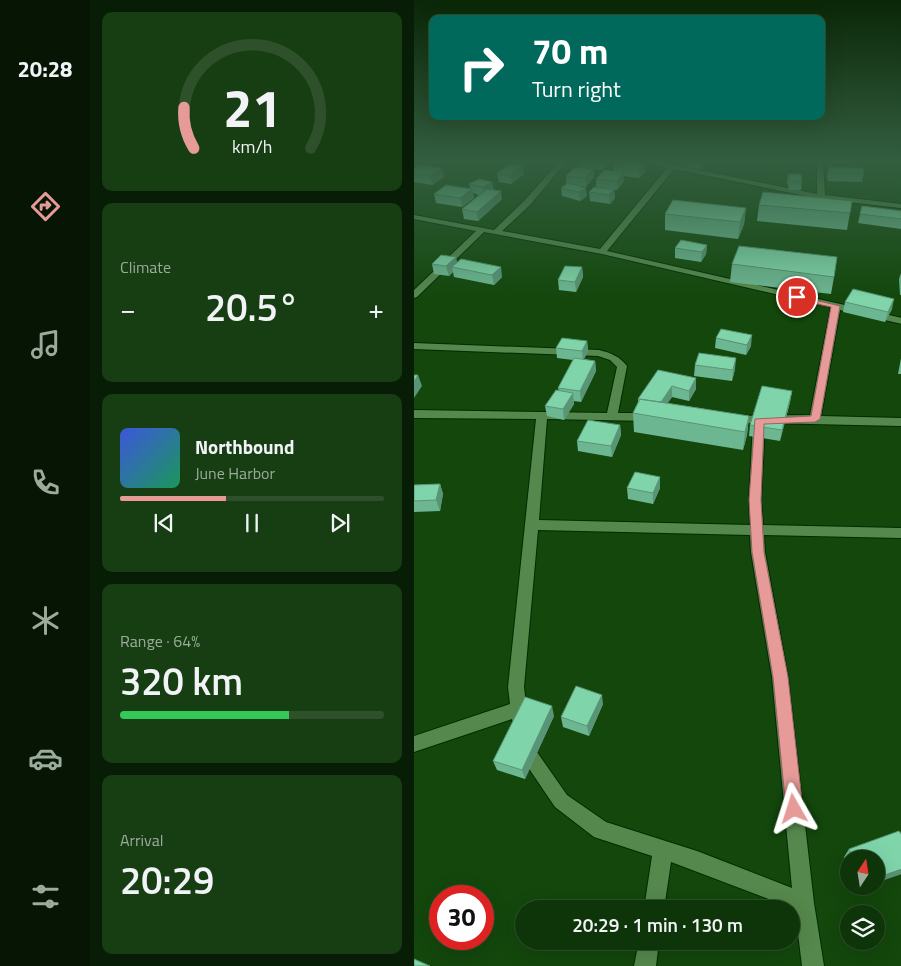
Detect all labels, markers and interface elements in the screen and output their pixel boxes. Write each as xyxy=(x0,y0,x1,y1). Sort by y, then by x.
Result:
text: 70 m xyxy=(532,24,608,78)
icon: right xyxy=(449,35,514,100)
text: 20:28 xyxy=(18,52,72,86)
text: 21 xyxy=(223,68,281,147)
text: Turn right xyxy=(532,72,621,106)
text: km/h xyxy=(232,133,272,160)
icon: directions xyxy=(28,189,63,224)
text: Climate xyxy=(120,255,171,279)
pin xyxy=(776,276,818,318)
text: 20.5° xyxy=(205,278,299,336)
icon: arrive xyxy=(783,283,811,311)
text: − xyxy=(120,287,136,330)
text: + xyxy=(368,287,384,330)
icon: music xyxy=(28,327,63,362)
text: Northbound xyxy=(195,432,295,461)
text: June Harbor xyxy=(195,461,275,485)
icon: phone xyxy=(28,465,63,500)
icon: previous xyxy=(150,509,178,537)
icon: pause xyxy=(238,509,266,537)
icon: next xyxy=(326,509,354,537)
icon: climate xyxy=(28,603,63,638)
text: Range · 64% xyxy=(120,629,200,653)
text: 320 km xyxy=(120,652,243,710)
icon: car xyxy=(28,741,63,776)
position arrow xyxy=(767,782,819,834)
text: Arrival xyxy=(120,828,163,852)
north arrow xyxy=(840,850,885,895)
map controls xyxy=(840,850,885,950)
text: 20:29 xyxy=(120,851,214,909)
icon: filters xyxy=(28,879,63,914)
speed limit sign: 30 xyxy=(429,885,494,950)
button: layers xyxy=(840,905,885,950)
text: 20:29 · 1 min · 130 m xyxy=(572,910,743,939)

